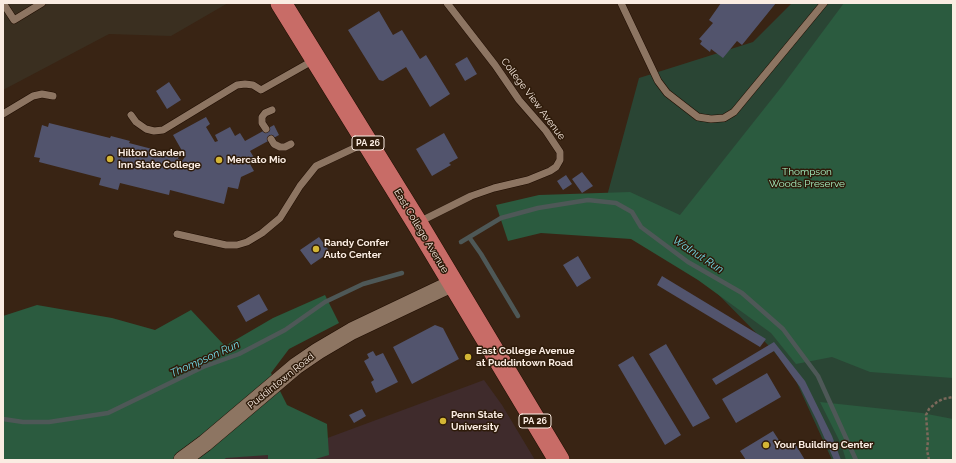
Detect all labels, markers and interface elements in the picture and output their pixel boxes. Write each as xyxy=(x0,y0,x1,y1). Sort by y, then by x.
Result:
street label: College View Avenue xyxy=(498,56,568,142)
road number: PA 26 xyxy=(352,136,384,150)
place label: Hilton Garden Inn State College xyxy=(118,147,201,170)
marker: Hilton Garden Inn State College xyxy=(105,154,115,164)
place label: Mercato Mio xyxy=(227,154,286,166)
marker: Mercato Mio xyxy=(214,155,224,165)
park label: Thompson Woods Preserve xyxy=(769,166,845,190)
street label: East College Avenue xyxy=(391,187,451,275)
water label: Walnut Run xyxy=(670,234,726,276)
place label: Randy Confer Auto Center xyxy=(324,237,389,260)
marker: Randy Confer Auto Center xyxy=(311,244,321,254)
water label: Thompson Run xyxy=(168,338,242,380)
place label: East College Avenue at Puddintown Road xyxy=(476,345,575,368)
street label: Puddintown Road xyxy=(245,351,317,411)
marker: East College Avenue at Puddintown Road xyxy=(463,352,473,362)
place label: Penn State University xyxy=(451,409,503,432)
road number: PA 26 xyxy=(519,414,551,428)
marker: Penn State University xyxy=(438,416,448,426)
place label: Your Building Center xyxy=(774,439,873,451)
marker: Your Building Center xyxy=(761,440,771,450)

